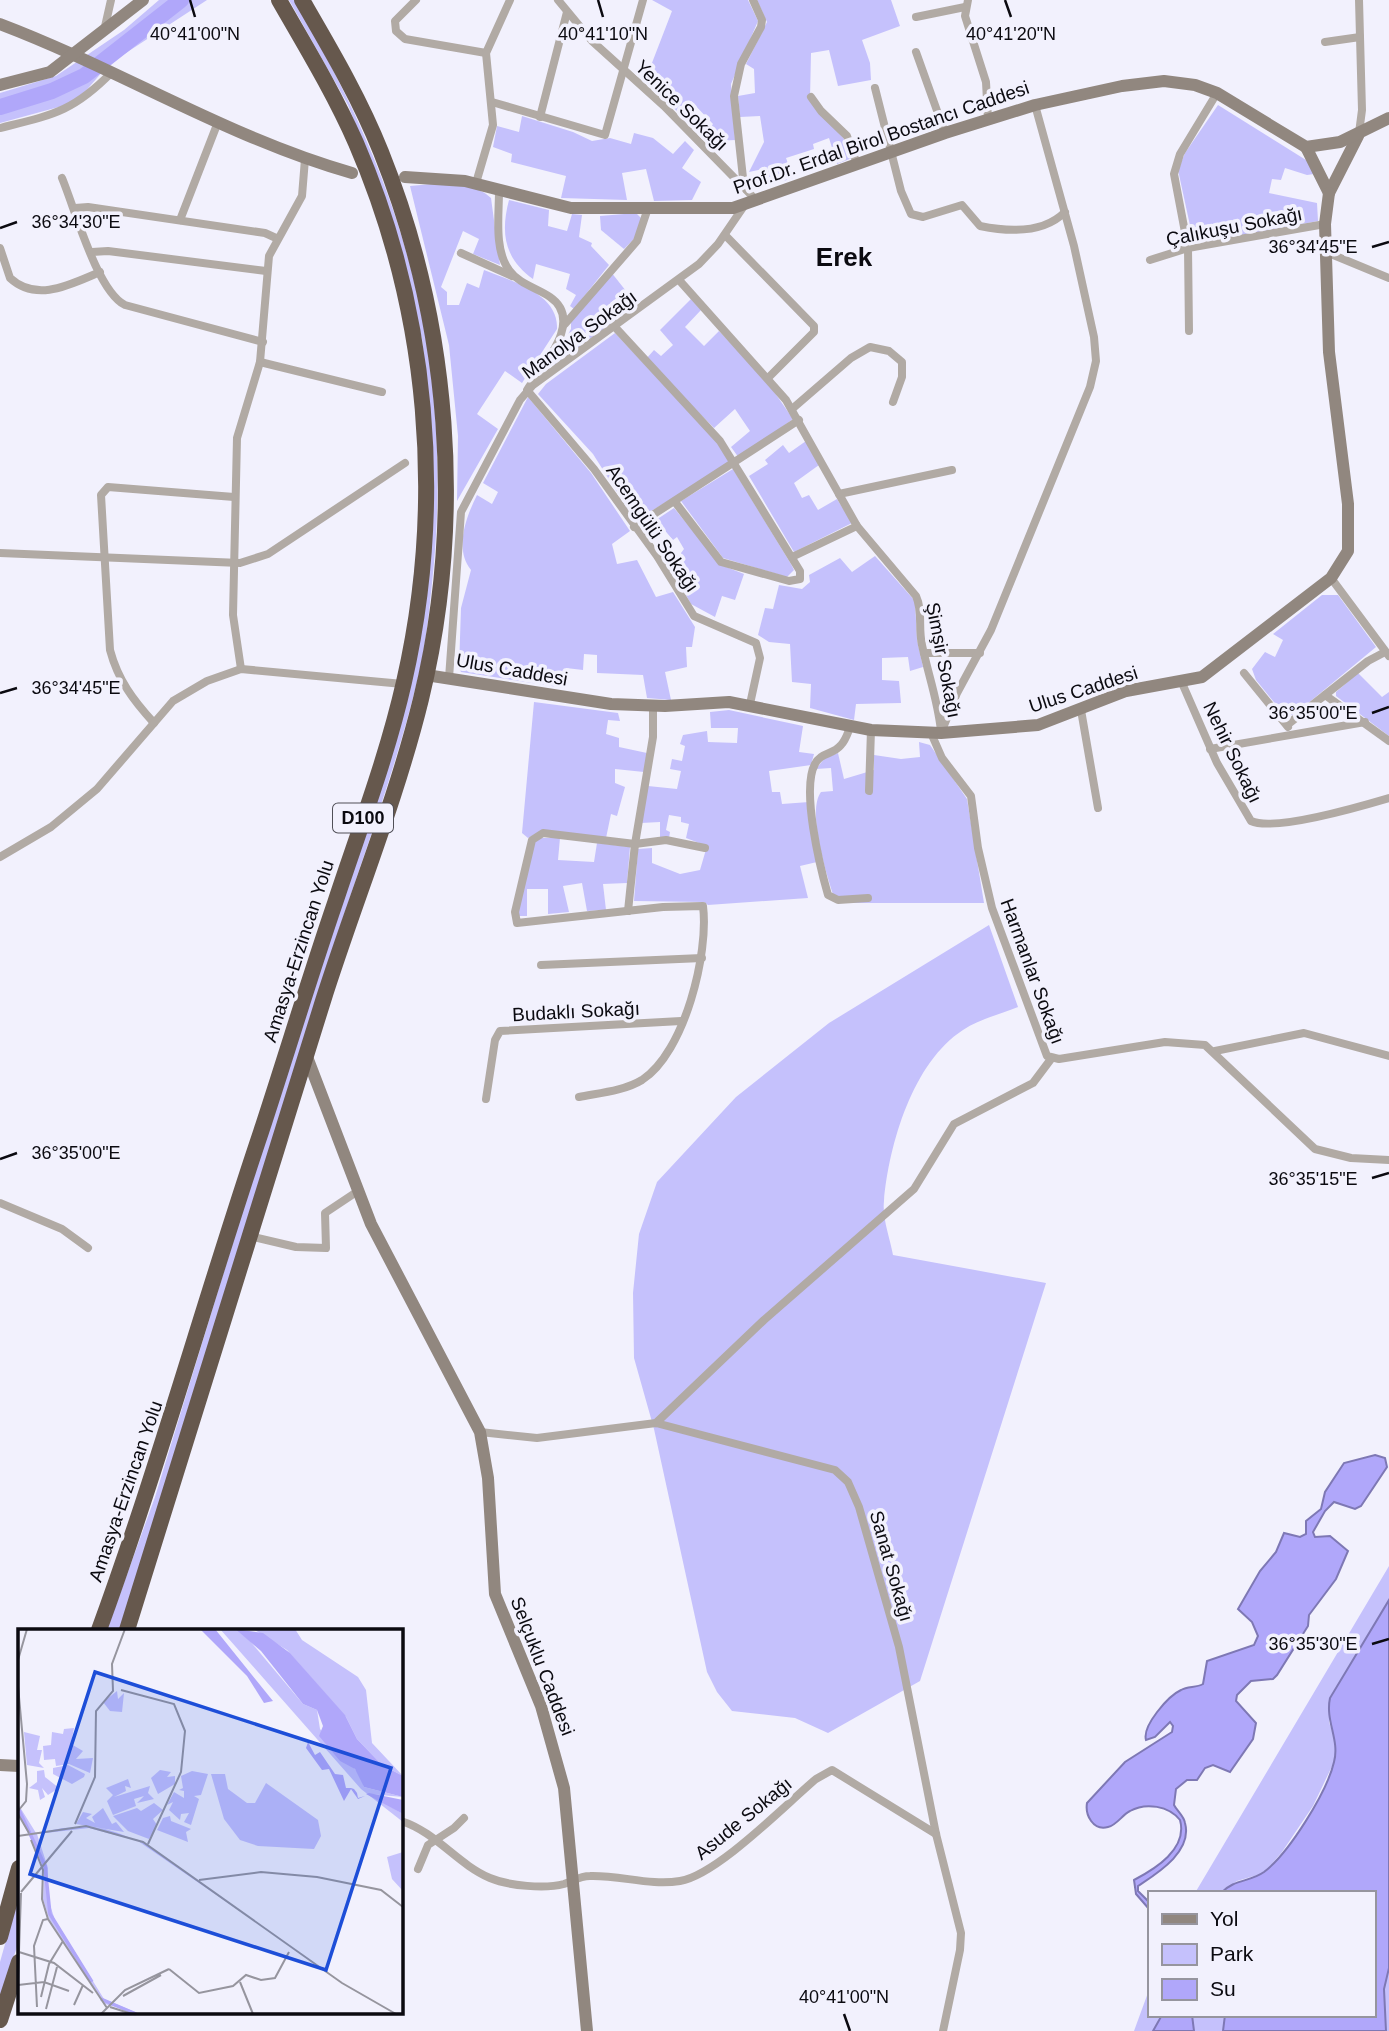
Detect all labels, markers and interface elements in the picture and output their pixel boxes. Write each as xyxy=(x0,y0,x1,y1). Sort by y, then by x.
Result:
text: 40°41'00"N xyxy=(150,24,240,44)
text: 40°41'10"N xyxy=(558,24,648,44)
text: 40°41'20"N xyxy=(966,24,1056,44)
street label: Yenice Sokağı xyxy=(631,56,732,155)
street label: Prof.Dr. Erdal Birol Bostancı Caddesi xyxy=(730,77,1032,198)
street label: Çalıkuşu Sokağı xyxy=(1164,203,1304,250)
text: 36°34'30"E xyxy=(31,212,121,232)
text: 36°34'45"E xyxy=(1268,237,1358,257)
district label: Erek xyxy=(816,242,873,272)
street label: Manolya Sokağı xyxy=(518,286,641,383)
street label: Acemgülü Sokağı xyxy=(602,461,703,596)
street label: Şimşir Sokağı xyxy=(922,601,965,720)
street label: Ulus Caddesi xyxy=(454,649,569,690)
street label: Ulus Caddesi xyxy=(1026,662,1140,717)
text: 36°34'45"E xyxy=(31,678,121,698)
street label: Nehir Sokağı xyxy=(1199,698,1266,806)
text: 36°35'00"E xyxy=(1268,703,1358,723)
road number: D100 xyxy=(333,804,393,832)
street label: Amasya-Erzincan Yolu xyxy=(259,858,338,1045)
street label: Harmanlar Sokağı xyxy=(996,896,1069,1047)
street label: Budaklı Sokağı xyxy=(512,998,640,1025)
text: 36°35'00"E xyxy=(31,1143,121,1163)
text: 36°35'15"E xyxy=(1268,1169,1358,1189)
street label: Amasya-Erzincan Yolu xyxy=(85,1398,166,1584)
street label: Sanat Sokağı xyxy=(866,1508,917,1624)
street label: Selçuklu Caddesi xyxy=(506,1594,579,1738)
inset map xyxy=(18,1629,402,2014)
text: 36°35'30"E xyxy=(1268,1634,1358,1654)
street label: Asude Sokağı xyxy=(691,1773,796,1864)
legend xyxy=(1148,1891,1375,2017)
text: Yol xyxy=(1210,1907,1238,1930)
text: Park xyxy=(1210,1942,1254,1965)
text: Su xyxy=(1210,1977,1236,2000)
text: 40°41'00"N xyxy=(799,1987,889,2007)

